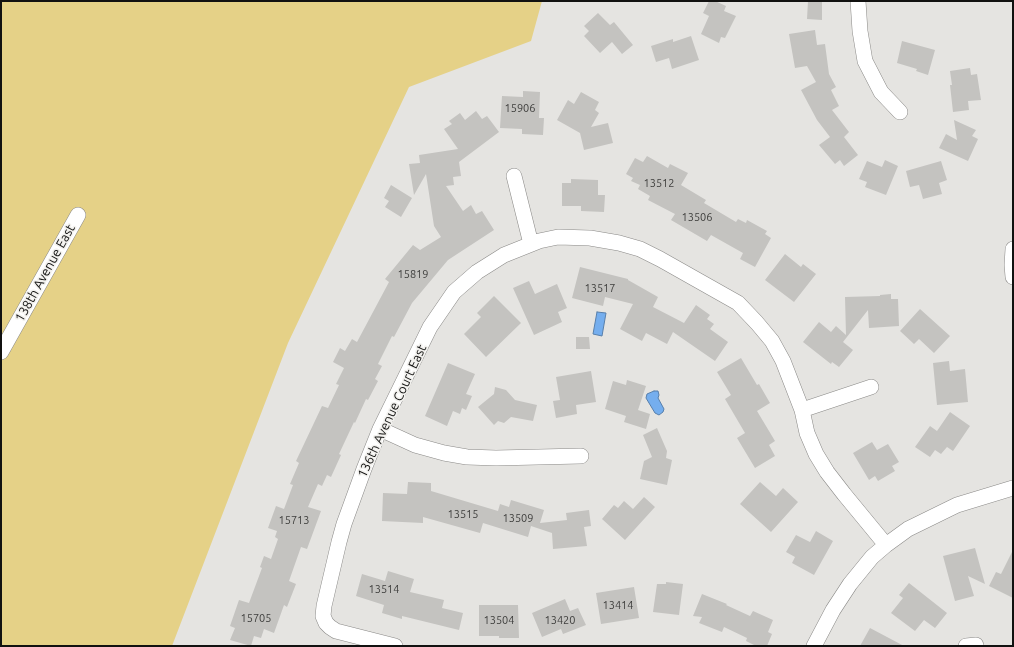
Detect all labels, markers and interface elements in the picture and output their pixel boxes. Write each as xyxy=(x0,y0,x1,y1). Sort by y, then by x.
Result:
house number: 15906 xyxy=(504,101,536,115)
house number: 13512 xyxy=(643,176,675,190)
house number: 13506 xyxy=(681,210,713,224)
street label: 138th Avenue East xyxy=(12,222,78,324)
house number: 15819 xyxy=(397,267,429,281)
house number: 13517 xyxy=(584,281,616,295)
street label: 136th Avenue Court East xyxy=(354,342,430,480)
house number: 13515 xyxy=(447,507,479,521)
house number: 13509 xyxy=(502,511,534,525)
house number: 15713 xyxy=(278,513,310,527)
house number: 13514 xyxy=(368,582,400,596)
house number: 13414 xyxy=(602,598,634,612)
house number: 15705 xyxy=(240,611,272,625)
house number: 13504 xyxy=(483,613,515,627)
house number: 13420 xyxy=(544,613,576,627)

